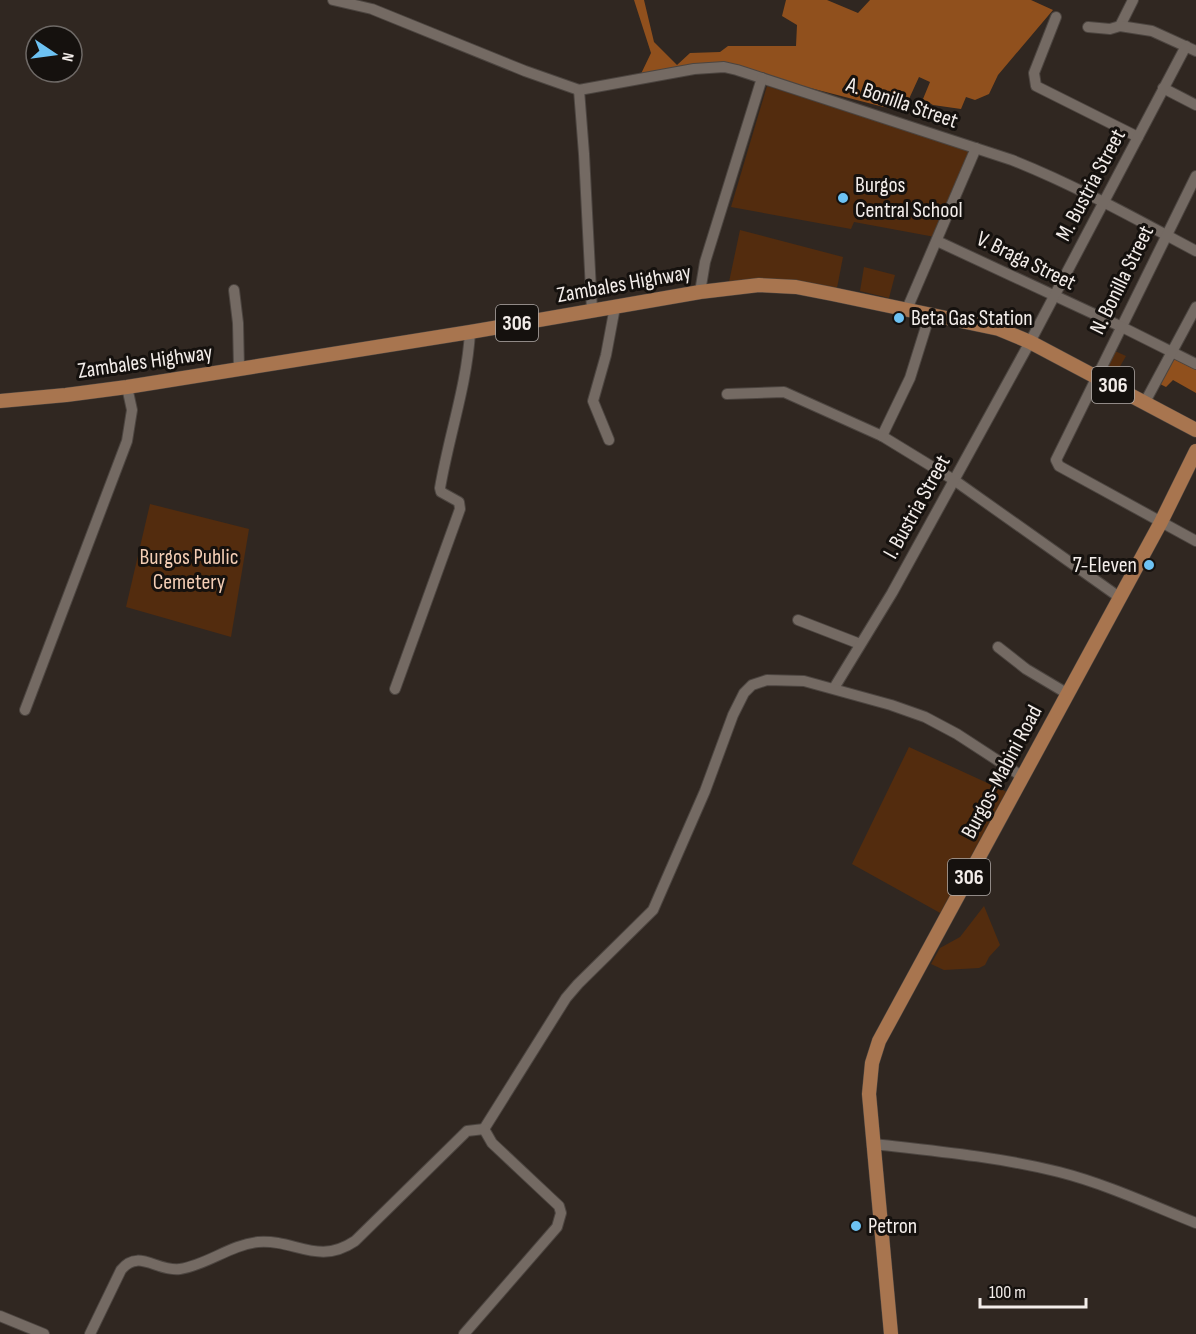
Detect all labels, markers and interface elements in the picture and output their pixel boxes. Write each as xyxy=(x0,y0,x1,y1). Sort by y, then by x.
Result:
north arrow xyxy=(24,24,84,84)
text: N xyxy=(57,51,77,63)
street label: A. Bonilla Street xyxy=(842,71,962,135)
street label: M. Bustria Street xyxy=(1050,124,1132,246)
place label: Burgos Central School xyxy=(855,172,963,224)
marker: Burgos Central School xyxy=(836,191,850,205)
street label: N. Bonilla Street xyxy=(1084,221,1160,339)
street label: V. Braga Street xyxy=(972,225,1080,297)
street label: Zambales Highway xyxy=(555,259,694,309)
road number: 306 xyxy=(496,305,538,341)
place label: Beta Gas Station xyxy=(911,305,1033,332)
marker: Beta Gas Station xyxy=(892,311,906,325)
street label: Zambales Highway xyxy=(76,339,215,385)
road number: 306 xyxy=(1092,367,1134,403)
street label: I. Bustria Street xyxy=(877,450,957,564)
park label: Burgos Public Cemetery xyxy=(140,544,238,596)
place label: 7-Eleven xyxy=(1073,552,1137,579)
marker: 7-Eleven xyxy=(1142,558,1156,572)
street label: Burgos-Mabini Road xyxy=(956,701,1048,843)
road number: 306 xyxy=(948,859,990,895)
place label: Petron xyxy=(868,1213,917,1240)
marker: Petron xyxy=(849,1219,863,1233)
scale bar xyxy=(980,1271,1086,1309)
text: 100 m xyxy=(989,1282,1026,1303)

